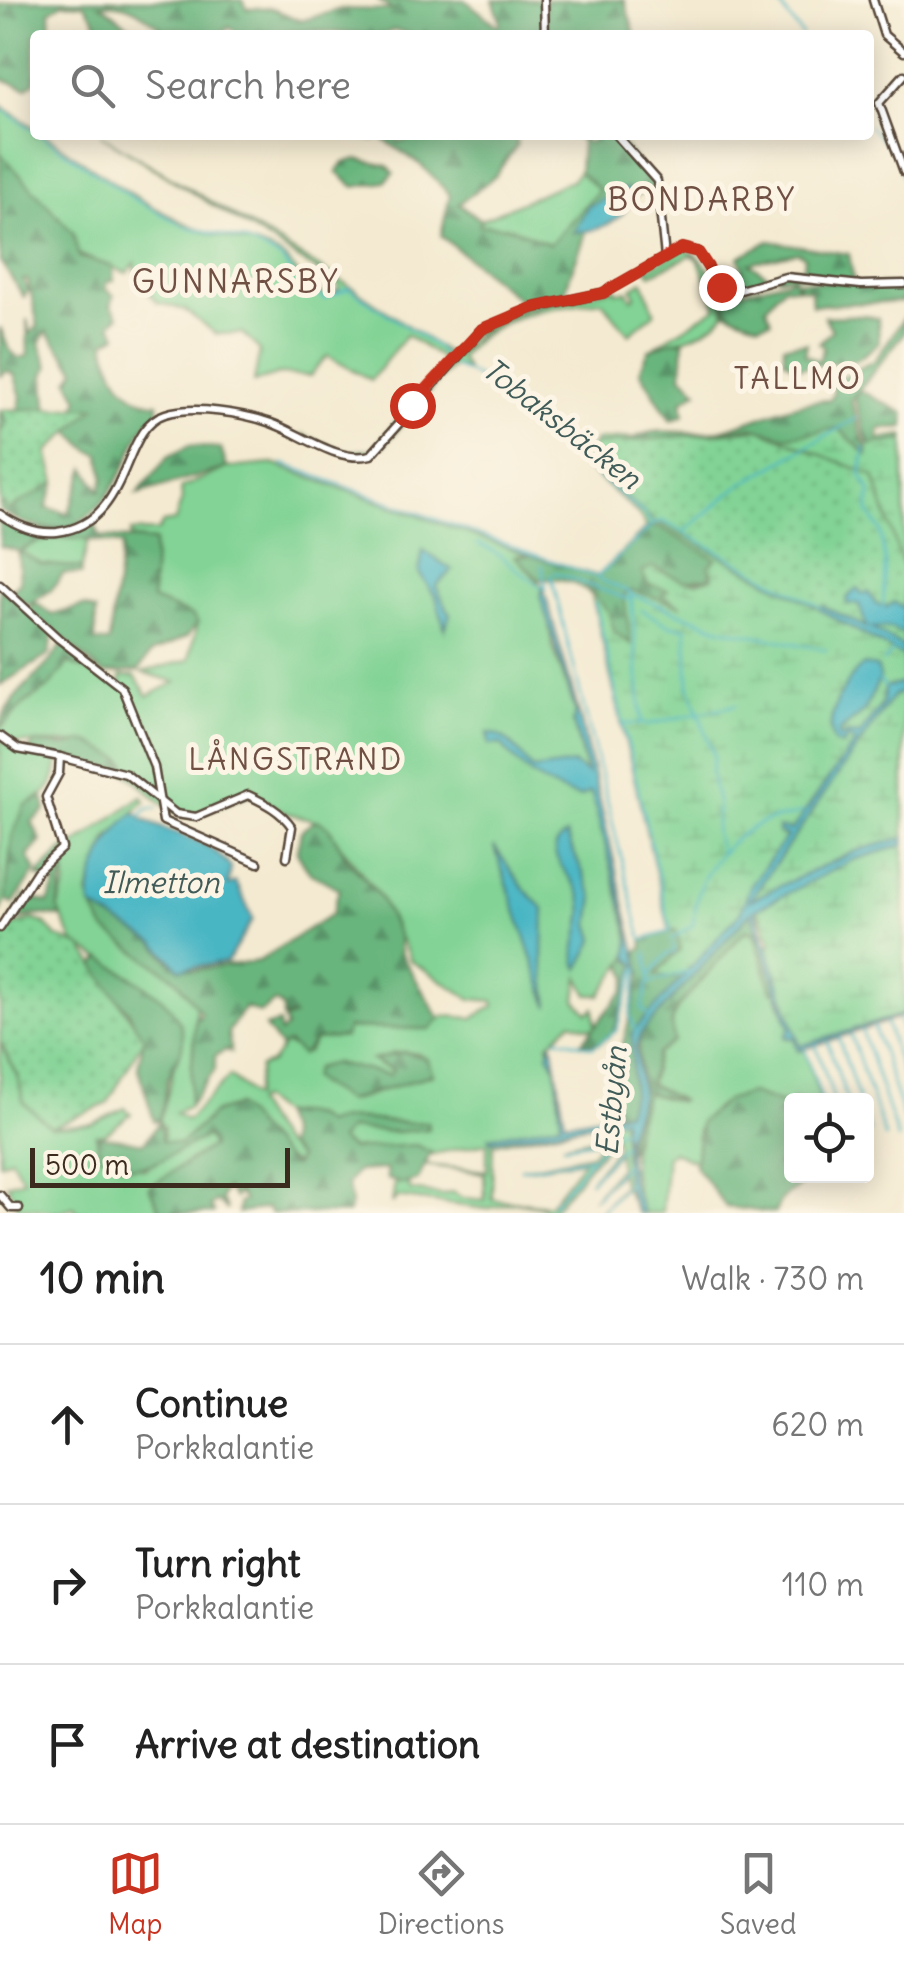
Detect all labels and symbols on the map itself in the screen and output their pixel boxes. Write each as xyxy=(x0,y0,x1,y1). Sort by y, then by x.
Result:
district label: BONDARBY xyxy=(607,179,797,220)
district label: GUNNARSBY xyxy=(132,261,340,302)
route end xyxy=(699,265,745,311)
water label: Tobaksbäcken xyxy=(475,349,649,497)
district label: TALLMO xyxy=(734,359,862,397)
route start xyxy=(390,383,436,429)
district label: LÅNGSTRAND xyxy=(188,738,404,778)
water label: Ilmetton xyxy=(103,863,220,901)
water label: Estbyån xyxy=(587,1044,635,1157)
scale bar xyxy=(30,1143,290,1188)

